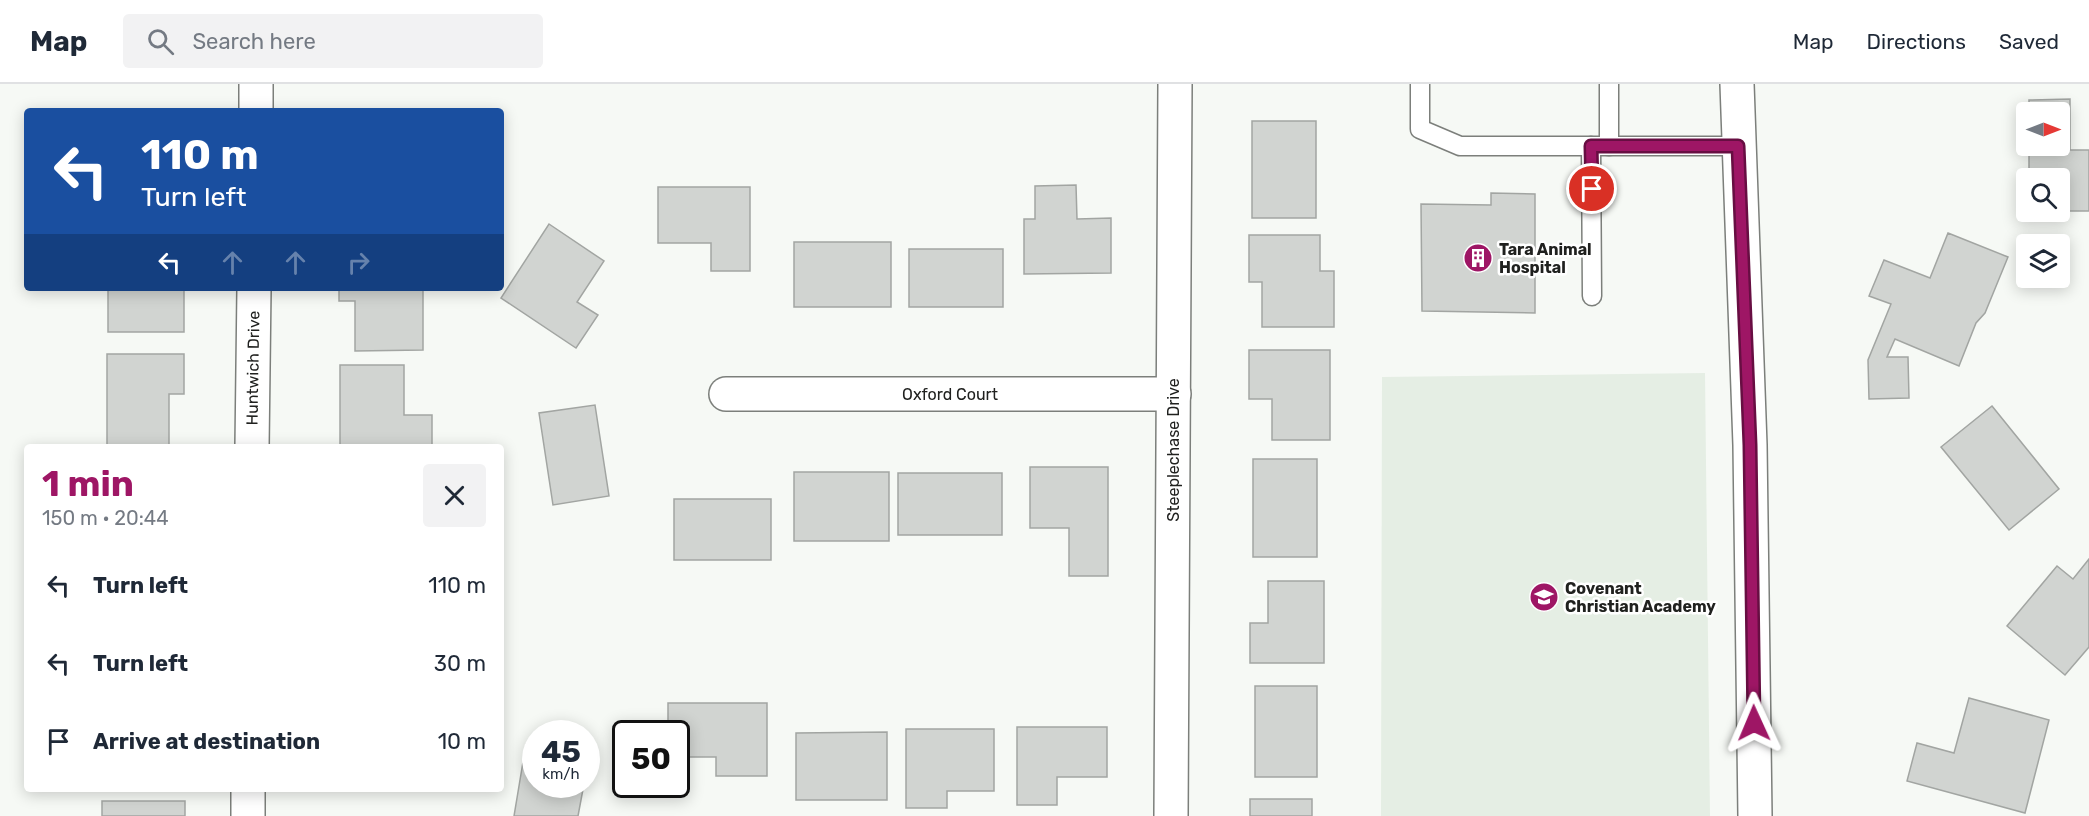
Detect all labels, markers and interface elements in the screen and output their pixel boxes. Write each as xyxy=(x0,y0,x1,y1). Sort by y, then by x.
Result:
search box xyxy=(123,14,543,68)
text: Map xyxy=(30,25,87,58)
icon: search xyxy=(144,25,177,58)
text: Search here xyxy=(192,28,316,55)
text: Map xyxy=(1793,29,1834,54)
text: Directions xyxy=(1867,29,1966,54)
text: Saved xyxy=(1999,29,2059,54)
north arrow xyxy=(2016,102,2070,156)
map controls xyxy=(2016,102,2070,288)
text: 110 m xyxy=(141,130,259,180)
icon: left xyxy=(42,132,120,210)
pin xyxy=(1566,163,1617,214)
button: search xyxy=(2016,168,2070,222)
icon: arrive xyxy=(1575,172,1608,205)
text: Turn left xyxy=(141,181,246,213)
button: layers xyxy=(2016,234,2070,288)
place label: Tara Animal Hospital xyxy=(1499,240,1592,277)
building icon: Tara Animal Hospital xyxy=(1462,242,1494,274)
icon: left xyxy=(153,246,186,279)
icon: ahead xyxy=(216,246,249,279)
icon: ahead xyxy=(279,246,312,279)
icon: right xyxy=(342,246,375,279)
street label: Huntwich Drive xyxy=(243,311,263,425)
street label: Steeplechase Drive xyxy=(1164,378,1183,522)
street label: Oxford Court xyxy=(902,385,998,404)
text: 1 min xyxy=(42,462,134,505)
button: close xyxy=(423,464,486,527)
text: 150 m · 20:44 xyxy=(42,506,169,530)
icon: left xyxy=(42,569,75,602)
text: Turn left xyxy=(93,572,188,599)
text: 110 m xyxy=(428,572,486,599)
place label: Covenant Christian Academy xyxy=(1565,579,1716,616)
school or university icon: Covenant Christian Academy xyxy=(1528,581,1560,613)
icon: left xyxy=(42,647,75,680)
text: Turn left xyxy=(93,650,188,677)
text: 30 m xyxy=(434,650,486,677)
position arrow xyxy=(1722,691,1786,755)
speed limit sign: 50 xyxy=(612,720,690,798)
icon: arrive xyxy=(42,725,75,758)
text: Arrive at destination xyxy=(93,728,320,755)
text: 10 m xyxy=(438,728,486,755)
text: 45 xyxy=(541,734,581,770)
text: km/h xyxy=(542,765,580,783)

